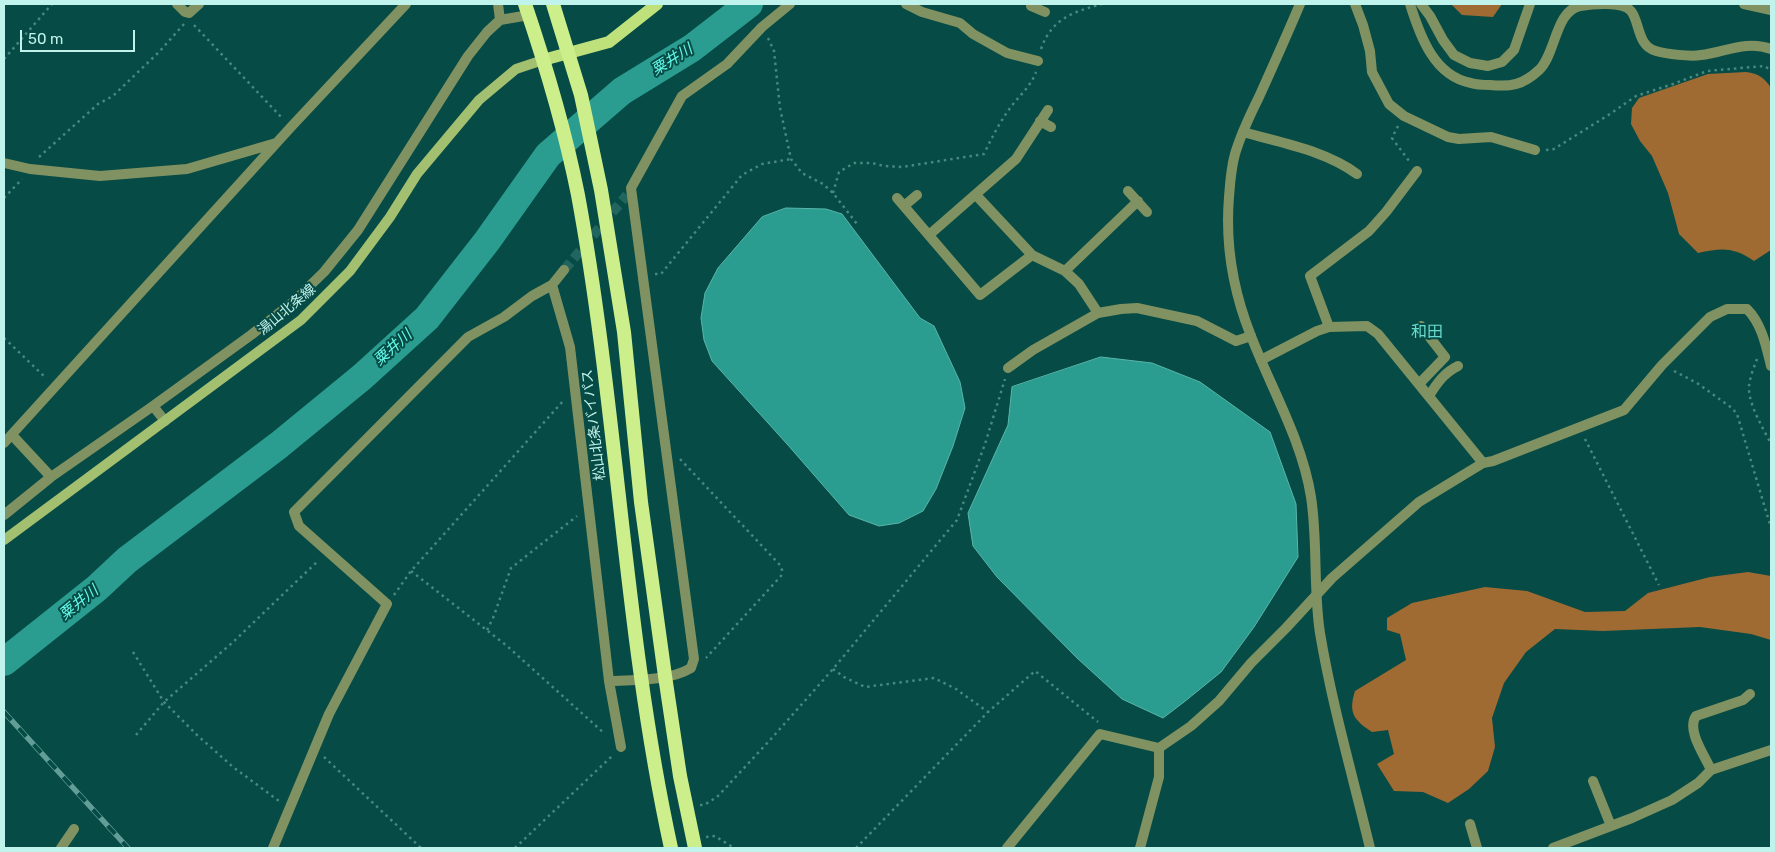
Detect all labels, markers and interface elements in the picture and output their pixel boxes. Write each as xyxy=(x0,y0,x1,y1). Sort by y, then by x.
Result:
scale bar xyxy=(22,20,138,52)
text: 50 m xyxy=(28,30,63,48)
water label: 粟井川 xyxy=(648,40,696,80)
street label: 湯山北条線 xyxy=(255,281,319,339)
district label: 和田 xyxy=(1411,322,1443,342)
water label: 粟井川 xyxy=(370,326,416,370)
street label: 松山北条バイパス xyxy=(579,368,609,482)
water label: 粟井川 xyxy=(56,582,102,624)

